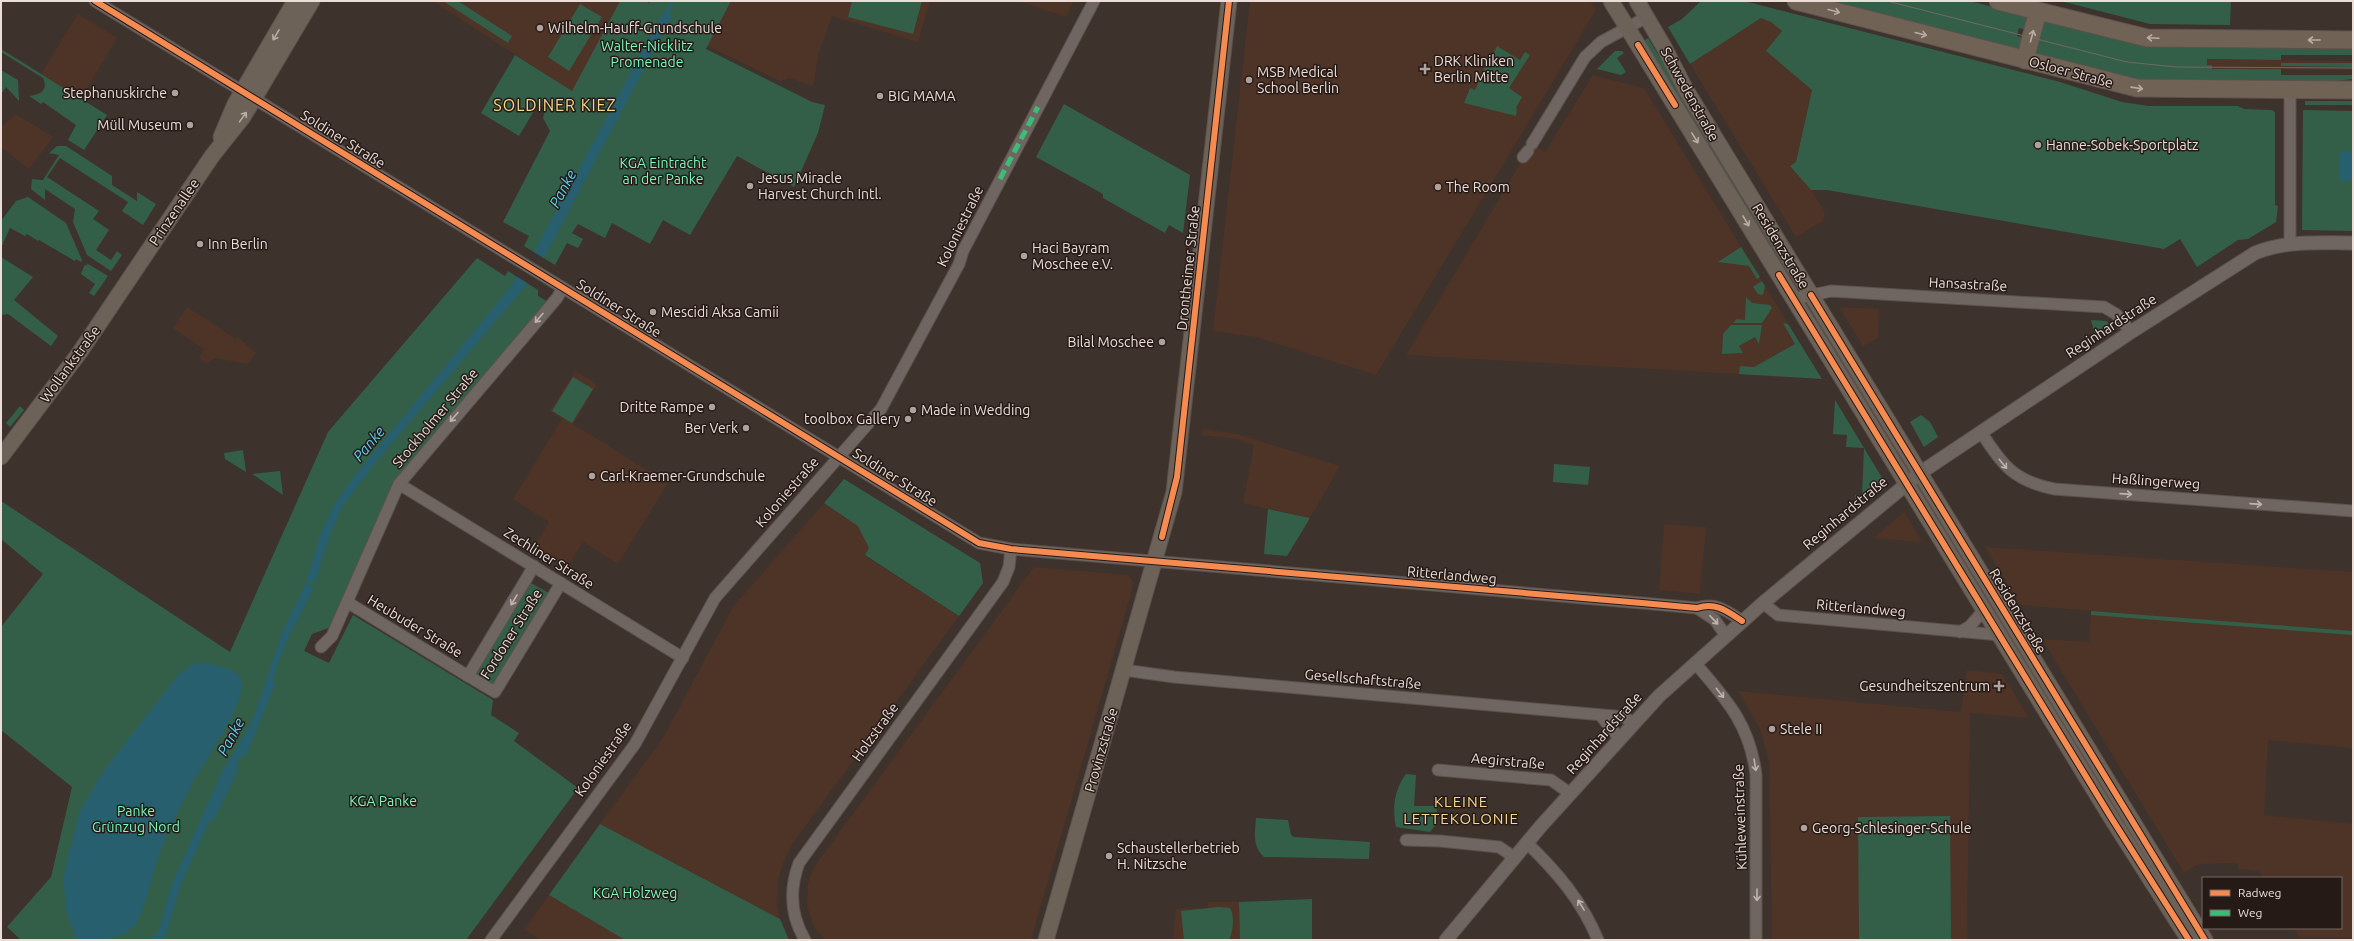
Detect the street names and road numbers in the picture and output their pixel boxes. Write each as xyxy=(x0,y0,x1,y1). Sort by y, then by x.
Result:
street label: Schwedenstraße xyxy=(1658,44,1722,144)
street label: Osloer Straße xyxy=(2027,53,2115,91)
street label: Soldiner Straße xyxy=(298,107,388,171)
street label: Prinzenallee xyxy=(146,176,202,248)
street label: Koloniestraße xyxy=(934,183,986,269)
street label: Residenzstraße xyxy=(1749,201,1813,291)
street label: Drontheimer Straße xyxy=(1173,205,1203,331)
street label: Hansastraße xyxy=(1928,274,2008,294)
street label: Soldiner Straße xyxy=(574,276,664,340)
street label: Reginhardstraße xyxy=(2063,291,2159,361)
street label: Wollankstraße xyxy=(37,323,103,405)
street label: Stockholmer Straße xyxy=(389,365,481,471)
street label: Soldiner Straße xyxy=(850,445,940,509)
street label: Koloniestraße xyxy=(752,454,822,530)
street label: Haßlingerweg xyxy=(2111,470,2201,492)
street label: Reginhardstraße xyxy=(1800,473,1890,553)
street label: Zechliner Straße xyxy=(501,524,597,592)
street label: Ritterlandweg xyxy=(1407,563,1497,587)
street label: Residenzstraße xyxy=(1986,566,2050,656)
street label: Fordoner Straße xyxy=(477,586,545,682)
street label: Heubuder Straße xyxy=(365,591,465,661)
street label: Ritterlandweg xyxy=(1816,596,1906,620)
street label: Gesellschaftstraße xyxy=(1304,666,1422,692)
street label: Reginhardstraße xyxy=(1563,689,1645,777)
street label: Holzstraße xyxy=(848,700,902,764)
street label: Provinzstraße xyxy=(1081,706,1121,794)
street label: Koloniestraße xyxy=(571,718,635,800)
street label: Aegirstraße xyxy=(1471,750,1545,772)
street label: Kühleweinstraße xyxy=(1730,764,1750,870)

